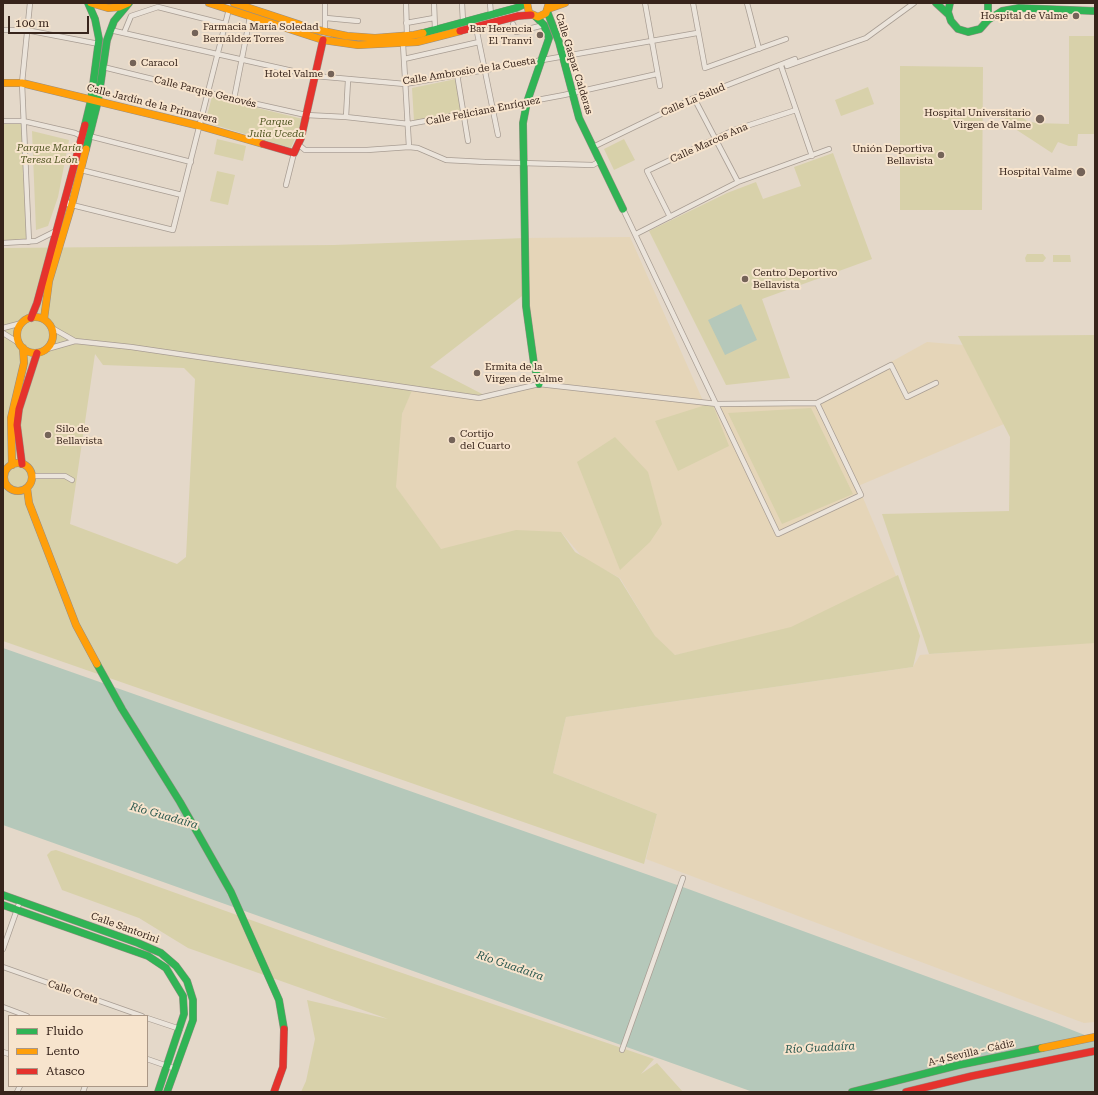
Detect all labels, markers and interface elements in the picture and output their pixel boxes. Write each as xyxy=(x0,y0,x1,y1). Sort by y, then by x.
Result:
scale bar xyxy=(10,8,91,34)
place label: Hospital de Valme xyxy=(981,10,1068,22)
marker: Hospital de Valme xyxy=(1071,11,1081,21)
street label: Calle Gaspar Calderas xyxy=(553,12,595,116)
text: 100 m xyxy=(15,16,49,30)
place label: Farmacia María Soledad Bernáldez Torres xyxy=(203,21,319,44)
place label: Bar Herencia El Tranvi xyxy=(469,23,532,46)
marker: Farmacia María Soledad Bernáldez Torres xyxy=(190,28,200,38)
marker: Bar Herencia El Tranvi xyxy=(535,30,545,40)
street label: Calle Ambrosio de la Cuesta xyxy=(402,55,536,87)
place label: Caracol xyxy=(141,57,178,69)
marker: Caracol xyxy=(128,58,138,68)
place label: Hotel Valme xyxy=(265,68,323,80)
marker: Hotel Valme xyxy=(326,69,336,79)
street label: Calle Parque Genovés xyxy=(153,74,257,110)
street label: Calle La Salud xyxy=(659,81,727,119)
street label: Calle Jardín de la Primavera xyxy=(85,82,219,126)
street label: Calle Feliciana Enríquez xyxy=(425,94,541,128)
place label: Hospital Universitario Virgen de Valme xyxy=(924,107,1031,130)
marker: Hospital Universitario Virgen de Valme xyxy=(1034,113,1046,125)
park label: Parque Julia Uceda xyxy=(248,116,304,140)
street label: Calle Marcos Ana xyxy=(668,121,750,165)
park label: Parque María Teresa León xyxy=(17,142,81,166)
place label: Unión Deportiva Bellavista xyxy=(852,143,933,166)
marker: Unión Deportiva Bellavista xyxy=(936,150,946,160)
place label: Hospital Valme xyxy=(999,166,1072,178)
marker: Hospital Valme xyxy=(1075,166,1087,178)
place label: Centro Deportivo Bellavista xyxy=(753,267,837,290)
marker: Centro Deportivo Bellavista xyxy=(740,274,750,284)
place label: Ermita de la Virgen de Valme xyxy=(485,361,563,384)
marker: Ermita de la Virgen de Valme xyxy=(472,368,482,378)
place label: Silo de Bellavista xyxy=(56,423,102,446)
place label: Cortijo del Cuarto xyxy=(460,428,510,452)
marker: Silo de Bellavista xyxy=(43,430,53,440)
marker: Cortijo del Cuarto xyxy=(447,435,457,445)
water label: Río Guadaíra xyxy=(129,800,199,832)
street label: Calle Santorini xyxy=(89,910,161,946)
water label: Río Guadaíra xyxy=(475,948,545,984)
street label: Calle Creta xyxy=(46,978,100,1006)
legend xyxy=(8,1015,148,1087)
text: Fluido xyxy=(46,1024,83,1038)
street label: A-4 Sevilla - Cádiz xyxy=(927,1037,1015,1069)
water label: Río Guadaíra xyxy=(785,1040,855,1056)
text: Lento xyxy=(46,1044,80,1058)
text: Atasco xyxy=(46,1064,85,1078)

